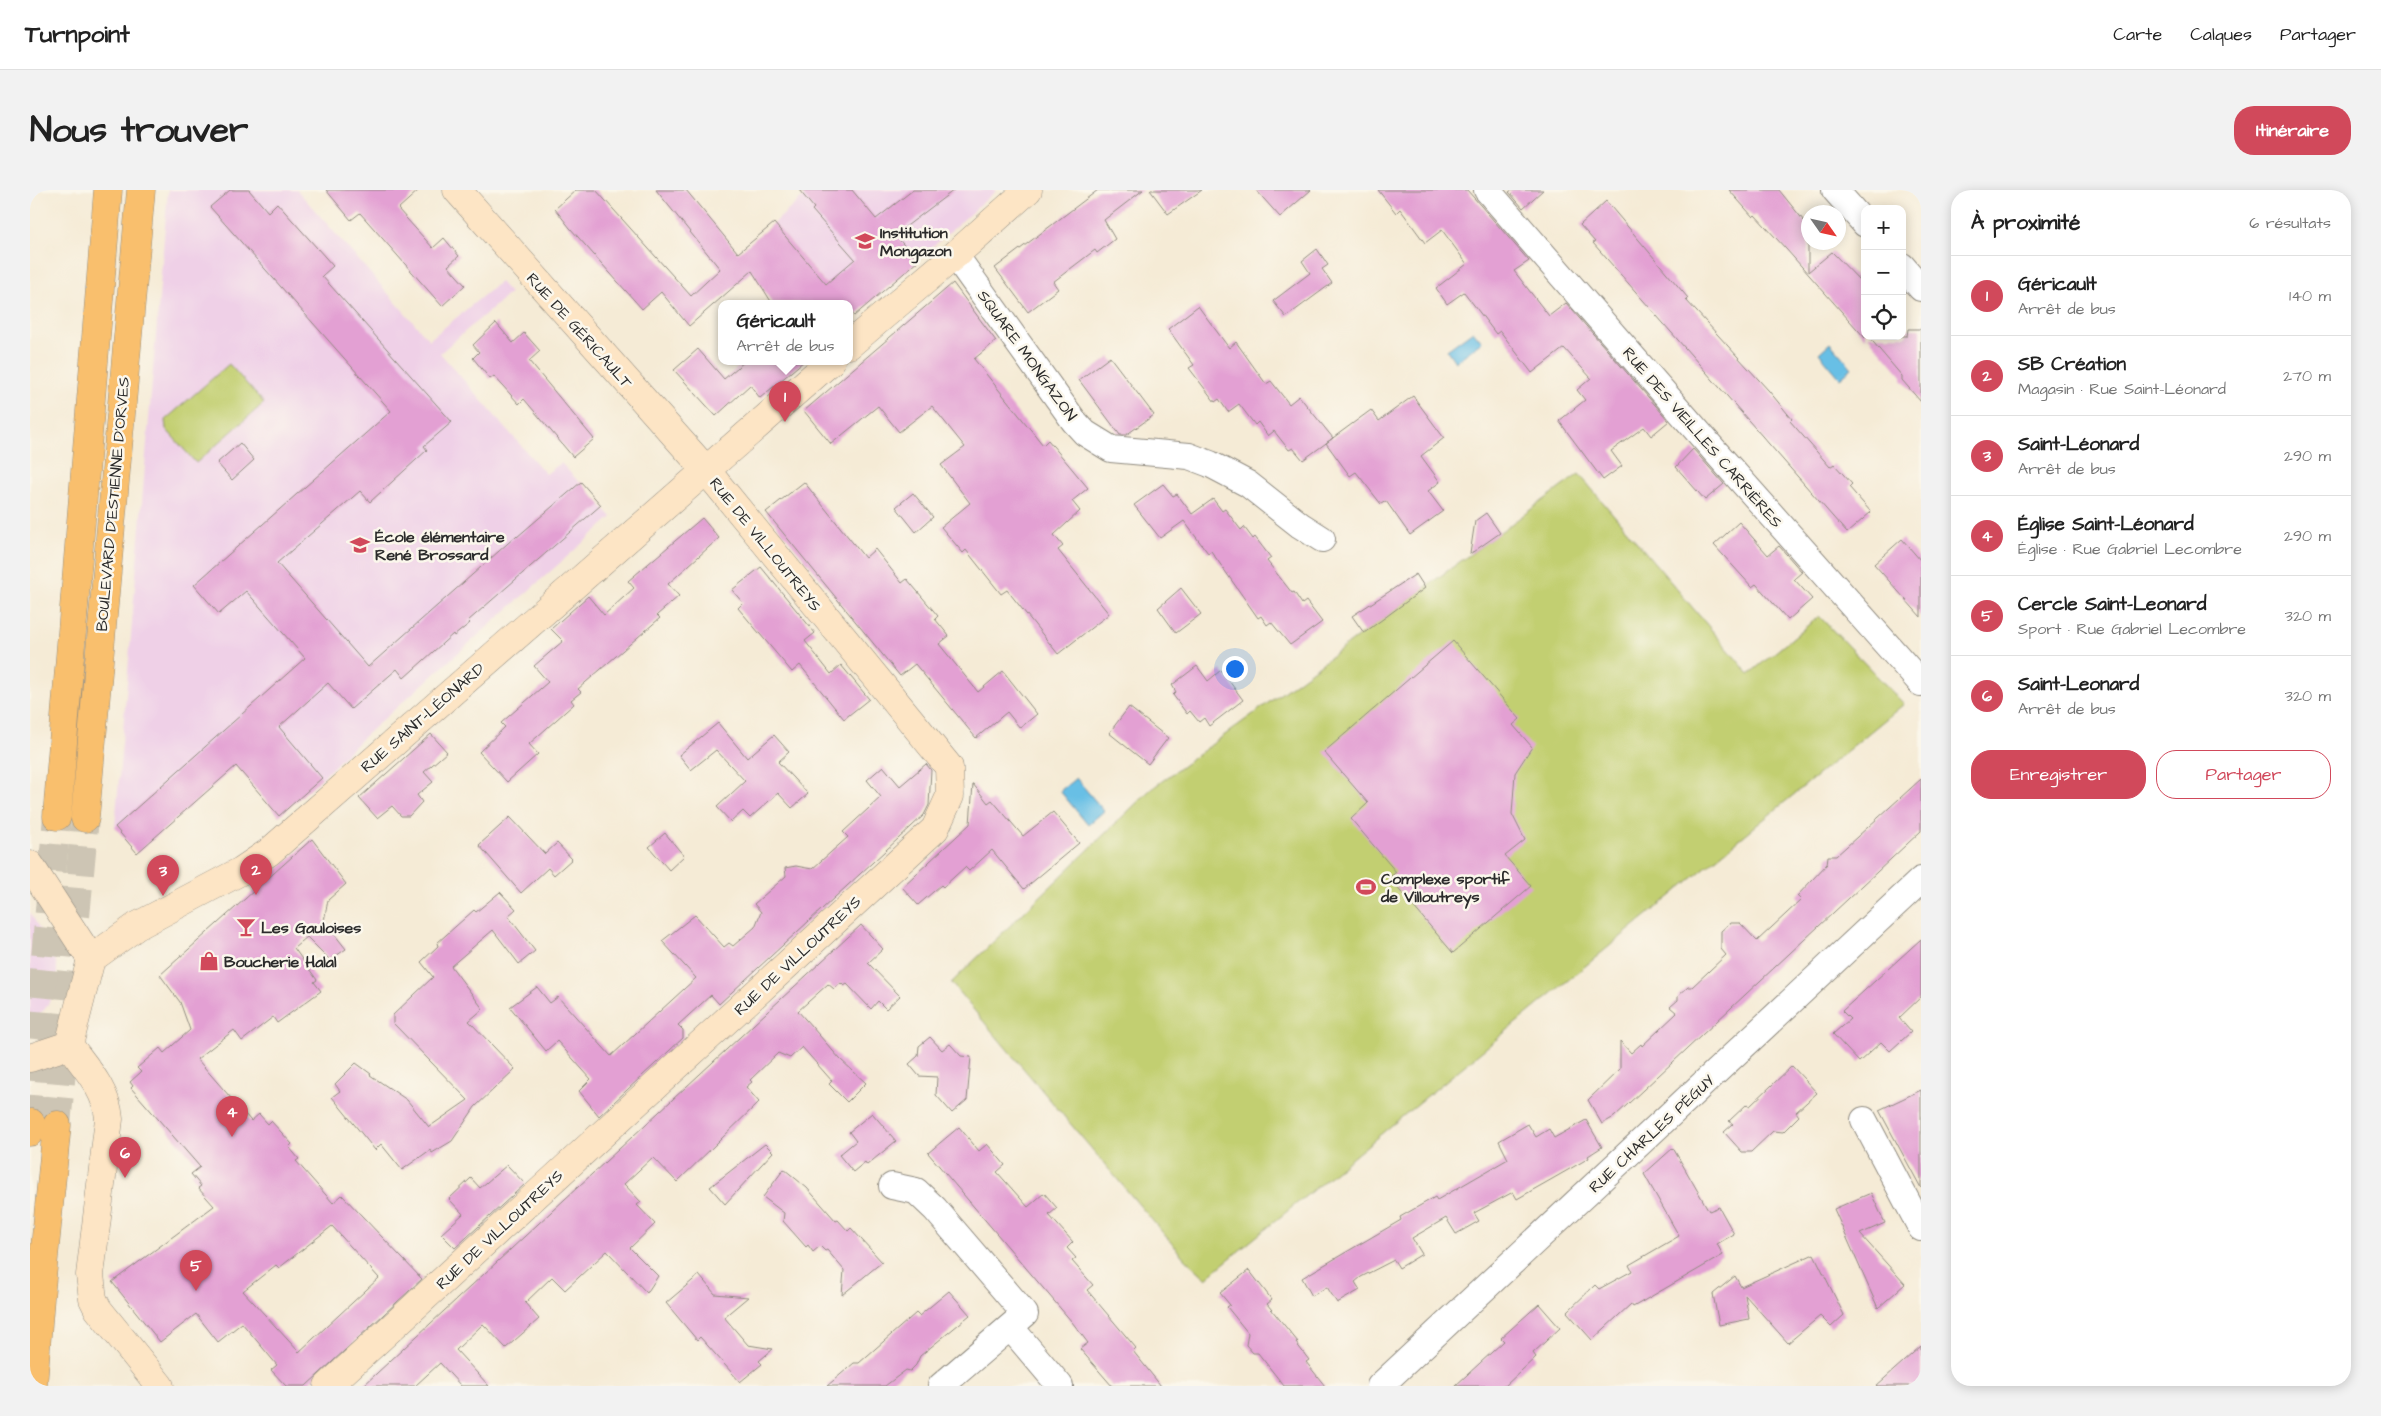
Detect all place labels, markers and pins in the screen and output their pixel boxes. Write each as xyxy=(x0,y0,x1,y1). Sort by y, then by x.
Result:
place label: Institution Mongazon xyxy=(880,222,952,264)
school or university icon: Institution Mongazon xyxy=(854,230,876,252)
pin: 1 xyxy=(769,381,801,422)
place label: École élémentaire René Brossard xyxy=(375,526,505,566)
school or university icon: École élémentaire René Brossard xyxy=(349,534,371,556)
pin: 2 xyxy=(240,854,272,895)
pin: 3 xyxy=(147,855,179,896)
place label: Complexe sportif de Villoutreys xyxy=(1380,868,1510,909)
sports icon: Complexe sportif de Villoutreys xyxy=(1355,876,1377,898)
bar icon: Les Gauloises xyxy=(235,916,257,938)
place label: Les Gauloises xyxy=(261,917,361,939)
shop icon: Boucherie Halal xyxy=(198,950,220,972)
place label: Boucherie Halal xyxy=(224,951,337,973)
pin: 4 xyxy=(216,1096,248,1137)
pin: 6 xyxy=(109,1137,141,1178)
pin: 5 xyxy=(180,1250,212,1291)

